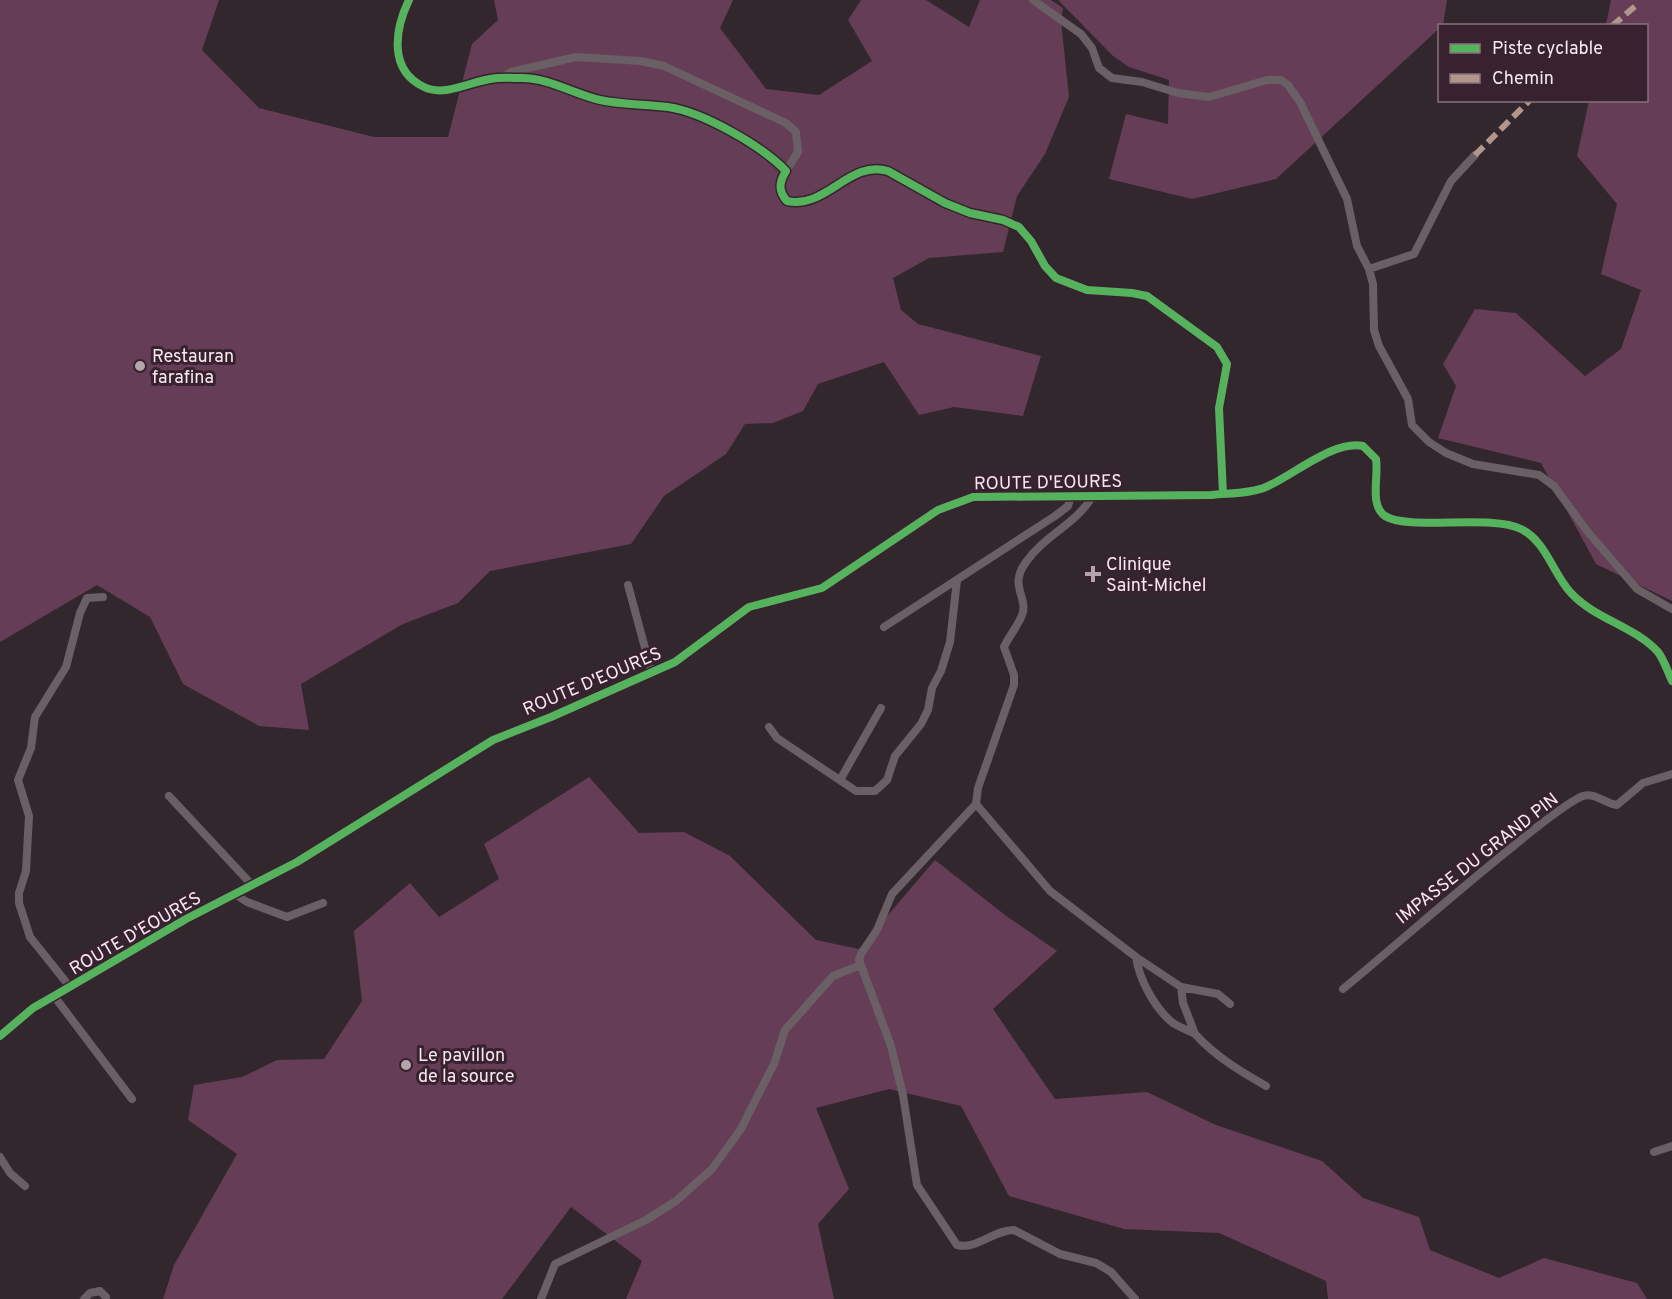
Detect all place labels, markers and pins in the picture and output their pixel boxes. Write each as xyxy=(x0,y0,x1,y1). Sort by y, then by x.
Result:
place label: Restauran farafina xyxy=(152,346,234,390)
marker: Restauran farafina xyxy=(133,359,147,373)
place label: Clinique Saint-Michel xyxy=(1106,554,1207,598)
marker: Clinique Saint-Michel xyxy=(1084,565,1102,583)
place label: Le pavillon de la source xyxy=(418,1045,514,1089)
marker: Le pavillon de la source xyxy=(399,1058,413,1072)

